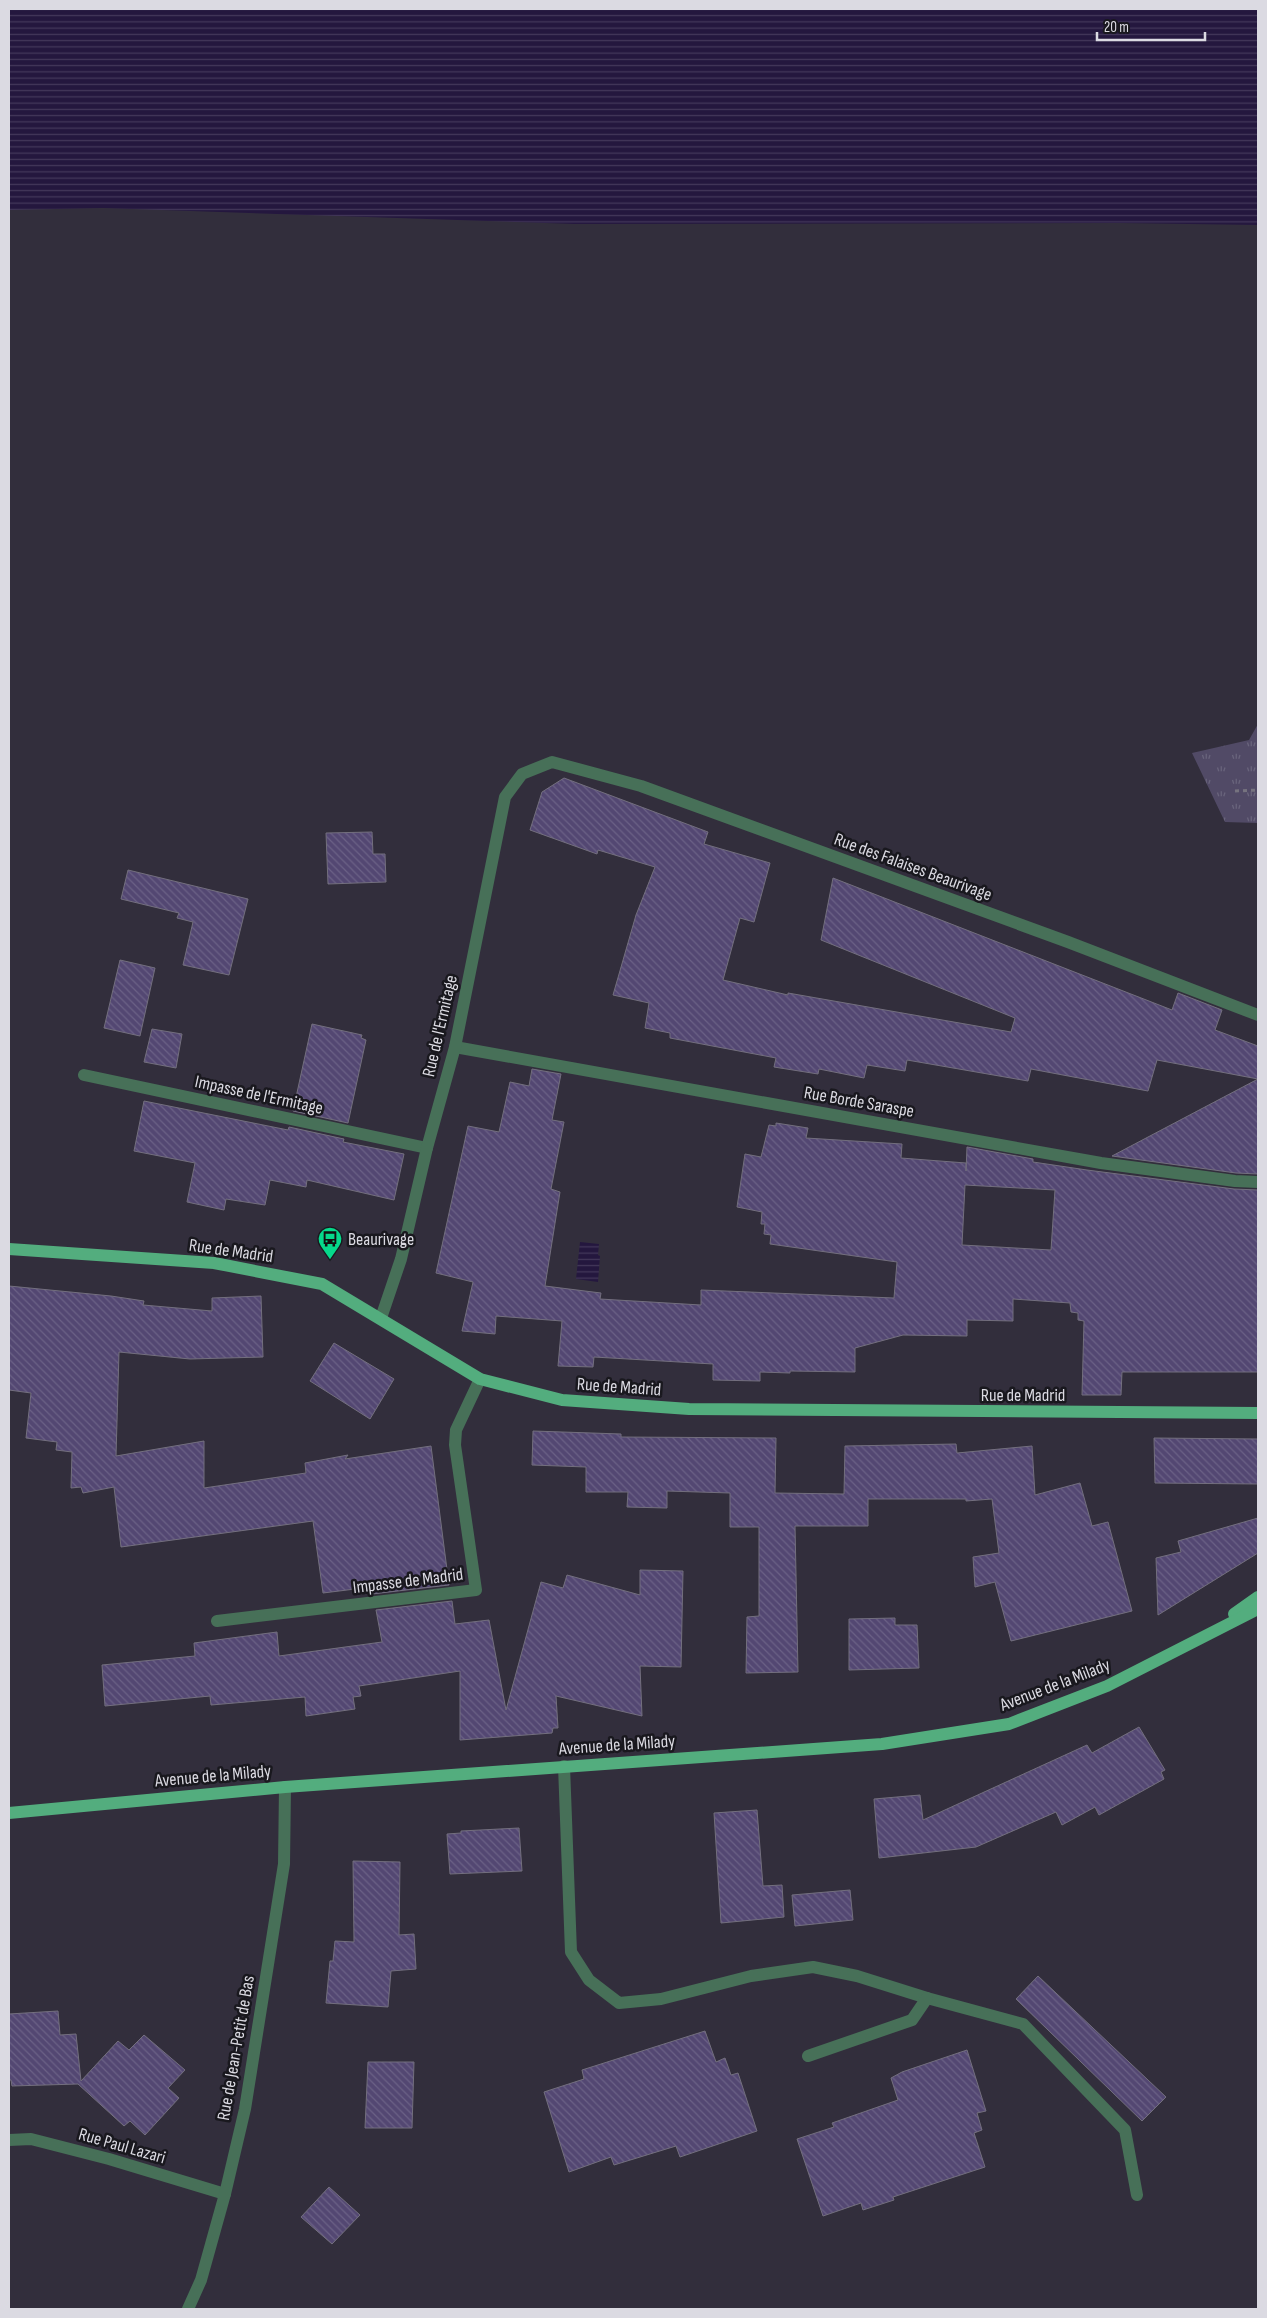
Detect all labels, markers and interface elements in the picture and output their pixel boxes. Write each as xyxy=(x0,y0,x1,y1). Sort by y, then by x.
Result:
scale bar xyxy=(1097,10,1204,42)
text: 20 m xyxy=(1104,18,1129,37)
street label: Rue des Falaises Beaurivage xyxy=(831,829,995,905)
street label: Rue de l'Ermitage xyxy=(418,973,462,1079)
street label: Impasse de l'Ermitage xyxy=(193,1071,325,1119)
street label: Rue Borde Saraspe xyxy=(802,1082,916,1122)
bus stop icon: Beaurivage xyxy=(317,1226,343,1260)
place label: Beaurivage xyxy=(348,1229,414,1250)
street label: Rue de Madrid xyxy=(188,1235,274,1267)
street label: Rue de Madrid xyxy=(576,1374,662,1400)
street label: Rue de Madrid xyxy=(981,1385,1065,1406)
street label: Impasse de Madrid xyxy=(352,1564,464,1598)
street label: Avenue de la Milady xyxy=(996,1654,1113,1716)
street label: Avenue de la Milady xyxy=(557,1730,676,1760)
street label: Avenue de la Milady xyxy=(153,1760,272,1792)
street label: Rue de Jean-Petit de Bas xyxy=(213,1974,259,2122)
street label: Rue Paul Lazari xyxy=(76,2124,168,2168)

